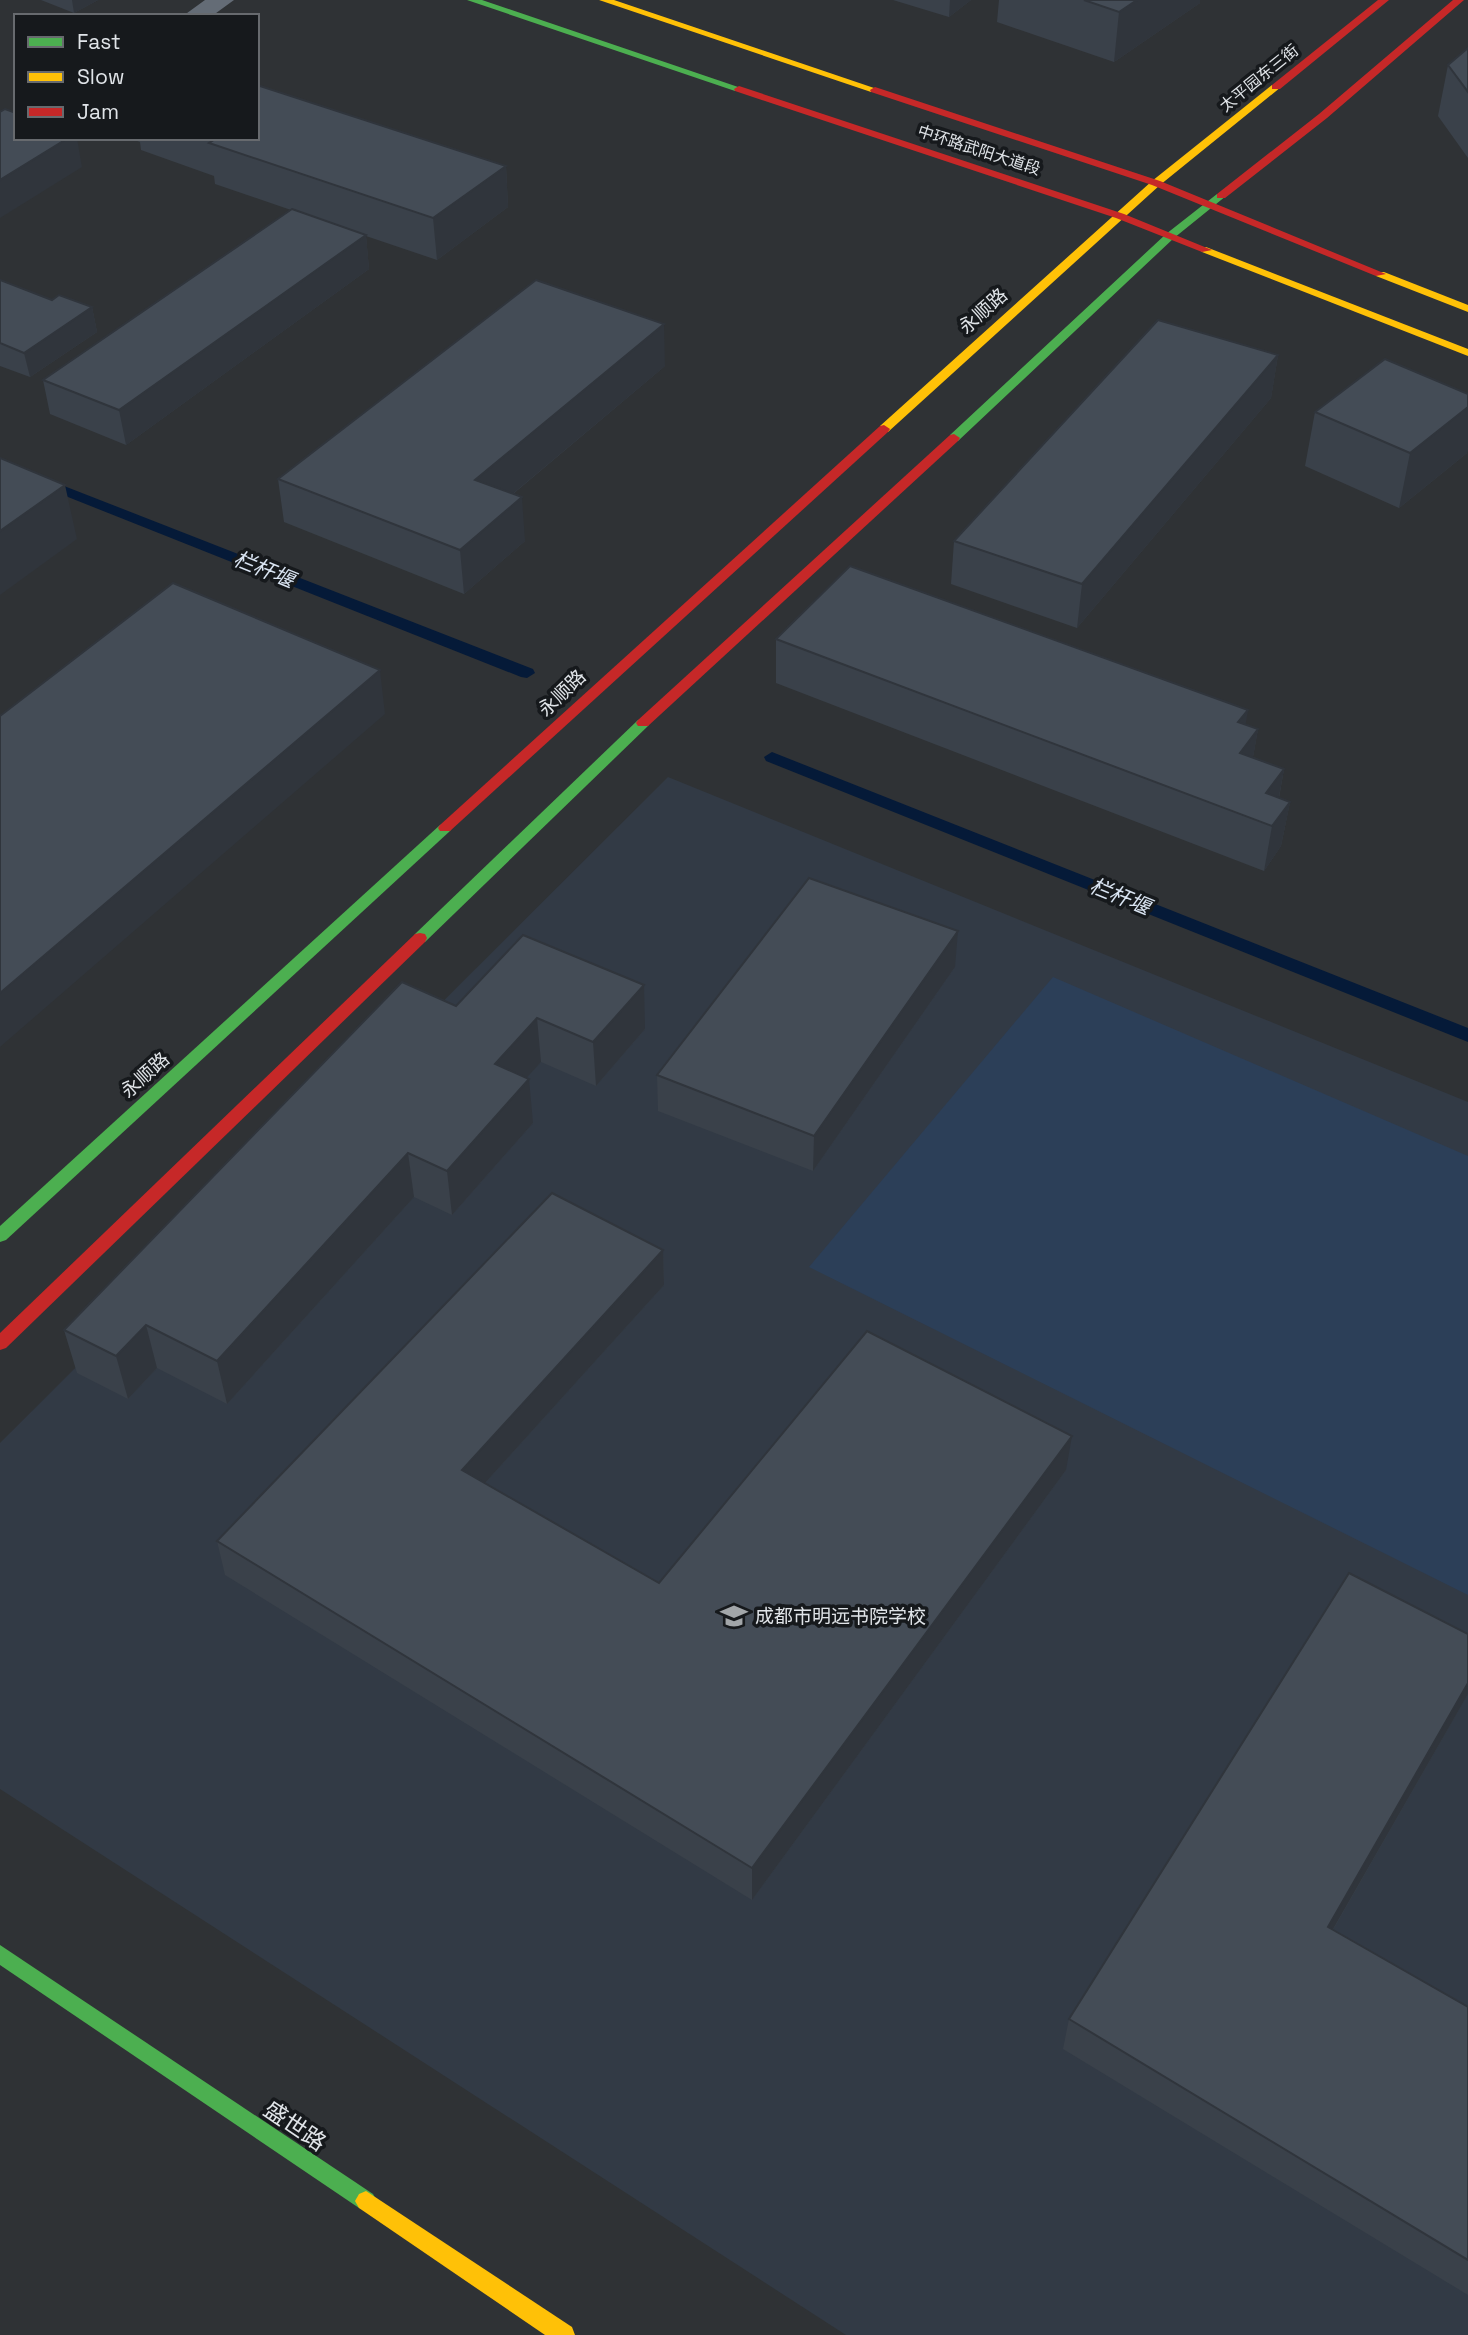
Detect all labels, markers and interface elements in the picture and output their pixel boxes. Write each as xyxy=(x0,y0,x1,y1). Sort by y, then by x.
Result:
legend xyxy=(14,14,259,140)
text: Fast xyxy=(77,28,121,55)
street label: 太平园东三街 xyxy=(1215,40,1303,116)
text: Slow xyxy=(77,63,125,90)
text: Jam xyxy=(77,98,119,125)
street label: 中环路武阳大道段 xyxy=(915,120,1043,180)
street label: 永顺路 xyxy=(953,283,1013,339)
water label: 栏杆堰 xyxy=(230,545,301,594)
street label: 永顺路 xyxy=(533,664,591,722)
water label: 栏杆堰 xyxy=(1086,872,1157,921)
street label: 永顺路 xyxy=(115,1047,175,1103)
school or university icon: 成都市明远书院学校 xyxy=(719,1601,749,1631)
place label: 成都市明远书院学校 xyxy=(755,1604,926,1629)
street label: 盛世路 xyxy=(258,2094,332,2158)

